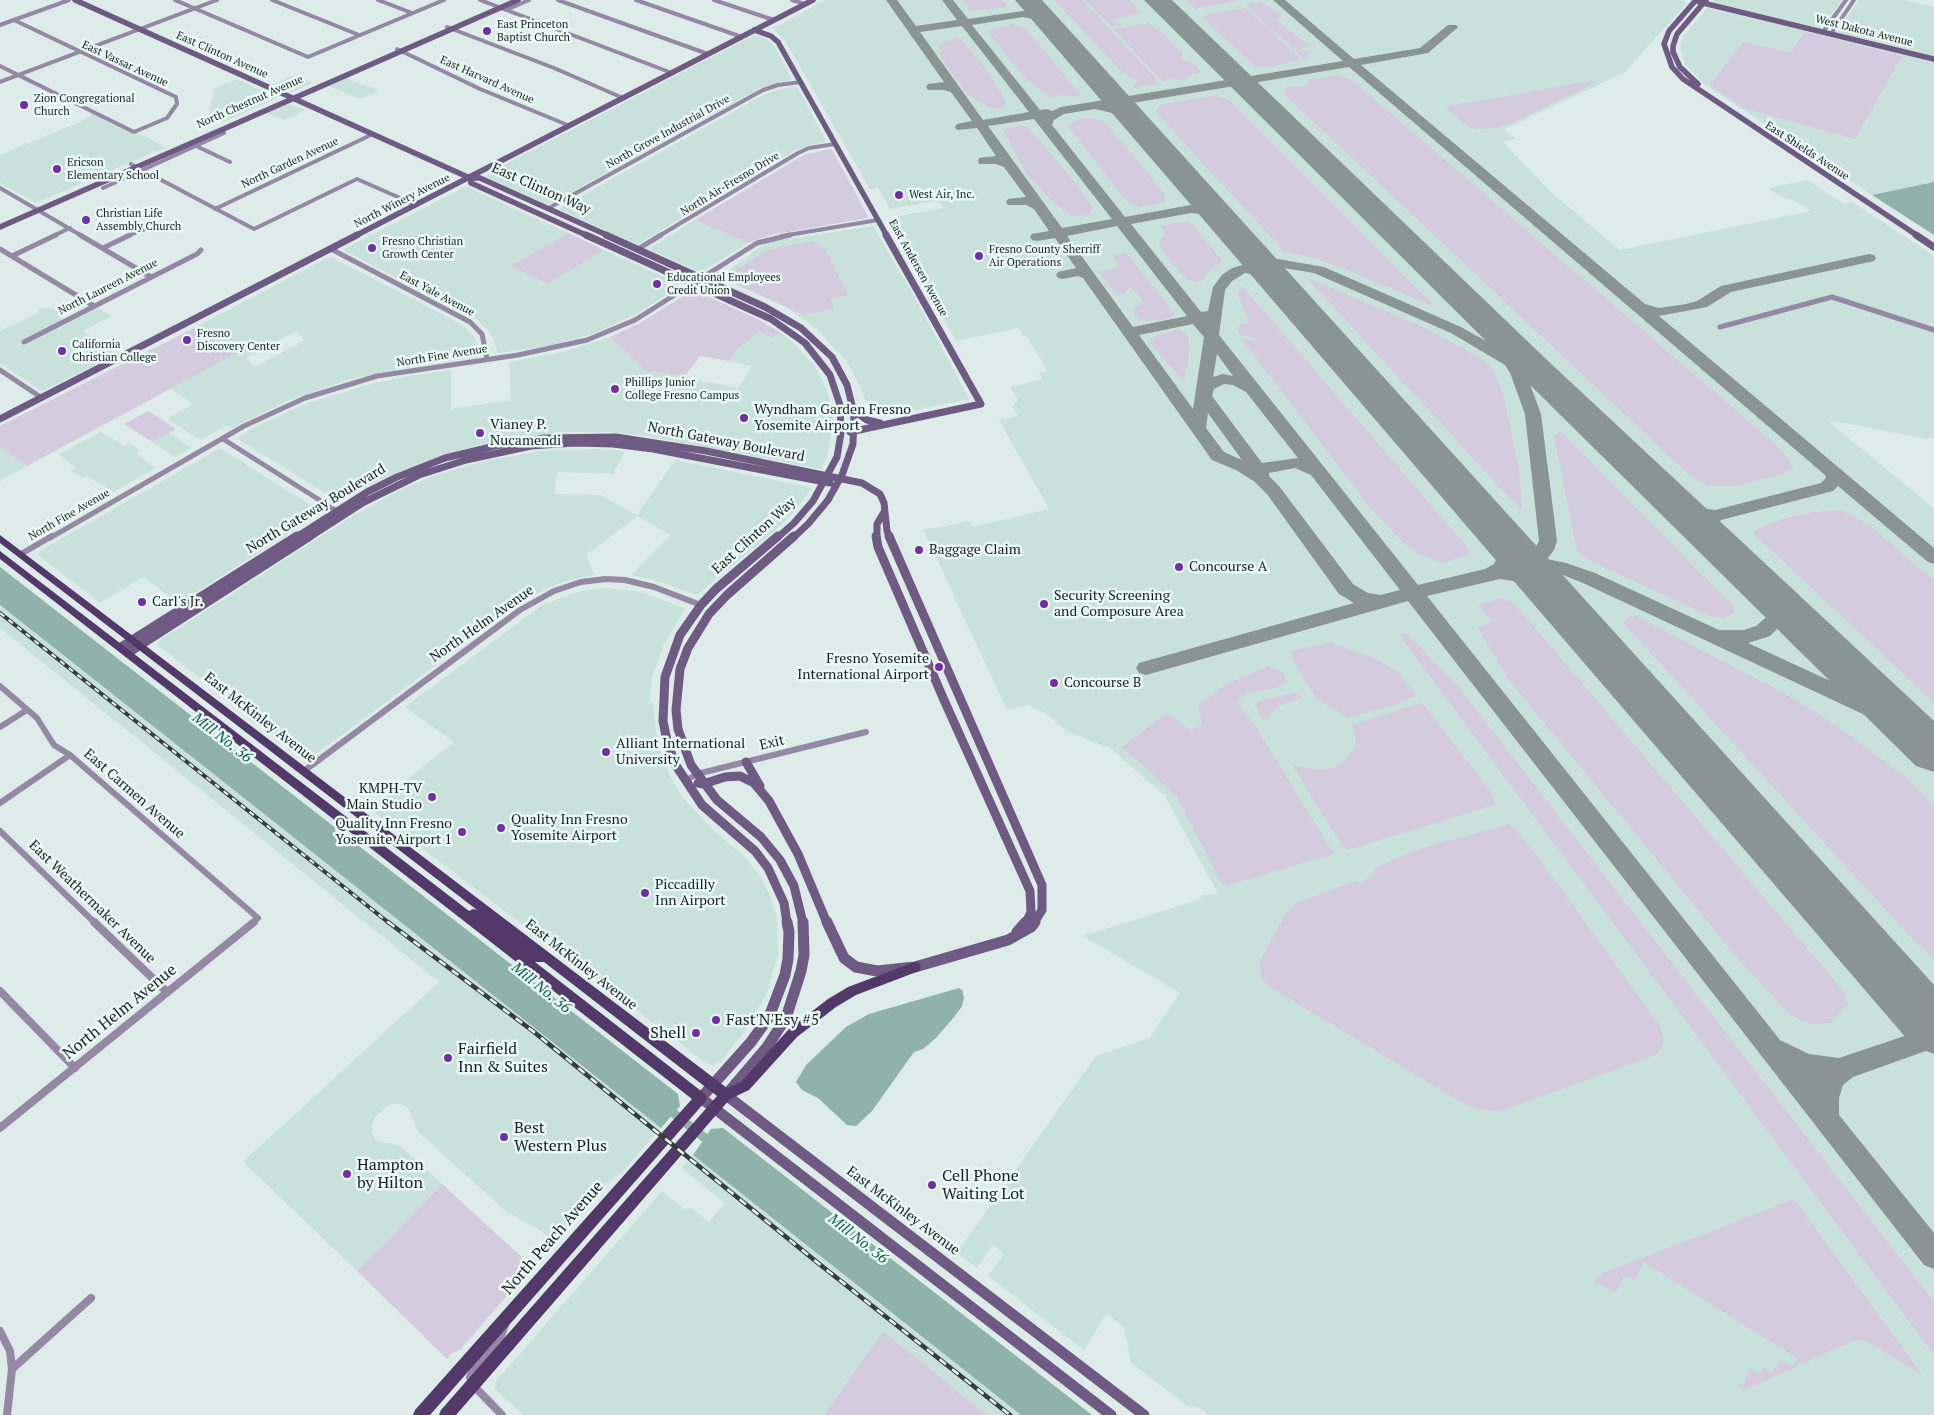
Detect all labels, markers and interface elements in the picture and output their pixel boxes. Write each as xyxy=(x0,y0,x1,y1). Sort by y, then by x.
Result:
street label: West Dakota Avenue xyxy=(1814,13,1914,49)
place label: East Princeton Baptist Church xyxy=(497,18,570,44)
marker: East Princeton Baptist Church xyxy=(481,25,493,37)
street label: East Clinton Avenue xyxy=(174,29,270,81)
street label: East Vassar Avenue xyxy=(80,38,170,90)
street label: East Harvard Avenue xyxy=(438,53,536,107)
street label: North Chestnut Avenue xyxy=(195,73,305,131)
place label: Zion Congregational Church xyxy=(34,92,135,118)
street label: North Grove Industrial Drive xyxy=(604,92,732,172)
marker: Zion Congregational Church xyxy=(18,99,30,111)
street label: East Shields Avenue xyxy=(1763,119,1851,183)
street label: North Garden Avenue xyxy=(239,135,341,191)
street label: North Air-Fresno Drive xyxy=(678,149,782,219)
place label: Ericson Elementary School xyxy=(67,156,159,182)
street label: East Clinton Way xyxy=(489,160,593,218)
marker: Ericson Elementary School xyxy=(51,163,63,175)
street label: North Winery Avenue xyxy=(352,171,452,231)
place label: West Air, Inc. xyxy=(909,188,975,202)
marker: West Air, Inc. xyxy=(893,189,905,201)
place label: Christian Life Assembly Church xyxy=(96,207,181,233)
marker: Christian Life Assembly Church xyxy=(80,214,92,226)
street label: East Andersen Avenue xyxy=(886,217,950,319)
place label: Fresno Christian Growth Center xyxy=(382,235,463,261)
marker: Fresno Christian Growth Center xyxy=(366,242,378,254)
place label: Fresno County Sherriff Air Operations xyxy=(989,243,1100,269)
marker: Fresno County Sherriff Air Operations xyxy=(973,250,985,262)
street label: North Laureen Avenue xyxy=(56,256,160,318)
street label: East Yale Avenue xyxy=(397,269,477,319)
place label: Educational Employees Credit Union xyxy=(667,271,781,297)
marker: Educational Employees Credit Union xyxy=(651,278,663,290)
place label: Fresno Discovery Center xyxy=(197,327,280,353)
marker: Fresno Discovery Center xyxy=(181,334,193,346)
place label: California Christian College xyxy=(72,338,156,364)
street label: North Fine Avenue xyxy=(396,342,488,370)
marker: California Christian College xyxy=(56,345,68,357)
place label: Phillips Junior College Fresno Campus xyxy=(625,376,739,402)
marker: Phillips Junior College Fresno Campus xyxy=(609,383,621,395)
place label: Wyndham Garden Fresno Yosemite Airport xyxy=(754,402,911,434)
marker: Wyndham Garden Fresno Yosemite Airport xyxy=(738,412,750,424)
place label: Vianey P. Nucamendi xyxy=(490,417,561,450)
street label: North Gateway Boulevard xyxy=(646,419,806,465)
marker: Vianey P. Nucamendi xyxy=(474,427,486,439)
street label: North Gateway Boulevard xyxy=(243,461,389,557)
street label: North Fine Avenue xyxy=(26,486,112,544)
street label: East Clinton Way xyxy=(709,494,799,578)
place label: Baggage Claim xyxy=(929,542,1021,558)
marker: Baggage Claim xyxy=(913,544,925,556)
place label: Concourse A xyxy=(1189,559,1267,575)
marker: Concourse A xyxy=(1173,561,1185,573)
street label: North Helm Avenue xyxy=(427,582,537,666)
place label: Security Screening and Composure Area xyxy=(1054,588,1184,620)
place label: Carl's Jr. xyxy=(152,594,203,610)
marker: Carl's Jr. xyxy=(136,596,148,608)
marker: Security Screening and Composure Area xyxy=(1038,598,1050,610)
place label: Fresno Yosemite International Airport xyxy=(797,651,929,684)
marker: Fresno Yosemite International Airport xyxy=(933,661,945,673)
street label: East McKinley Avenue xyxy=(201,669,319,767)
place label: Concourse B xyxy=(1064,675,1141,691)
marker: Concourse B xyxy=(1048,677,1060,689)
water label: Mill No. 36 xyxy=(189,709,255,767)
street label: Exit xyxy=(758,732,786,754)
place label: Alliant International University xyxy=(616,736,745,769)
street label: East Carmen Avenue xyxy=(80,746,188,842)
marker: Alliant International University xyxy=(600,746,612,758)
place label: KMPH-TV Main Studio xyxy=(346,781,422,814)
marker: KMPH-TV Main Studio xyxy=(426,791,438,803)
place label: Quality Inn Fresno Yosemite Airport xyxy=(511,812,628,844)
place label: Quality Inn Fresno Yosemite Airport 1 xyxy=(335,816,452,849)
marker: Quality Inn Fresno Yosemite Airport xyxy=(495,822,507,834)
marker: Quality Inn Fresno Yosemite Airport 1 xyxy=(456,826,468,838)
street label: East Weathermaker Avenue xyxy=(25,837,159,967)
place label: Piccadilly Inn Airport xyxy=(655,877,725,910)
marker: Piccadilly Inn Airport xyxy=(639,887,651,899)
street label: East McKinley Avenue xyxy=(522,916,640,1014)
water label: Mill No. 36 xyxy=(508,959,574,1017)
street label: North Helm Avenue xyxy=(59,960,181,1064)
place label: Fast'N'Esy #5 xyxy=(726,1010,819,1030)
marker: Fast'N'Esy #5 xyxy=(710,1014,722,1026)
place label: Shell xyxy=(650,1023,686,1043)
marker: Shell xyxy=(690,1027,702,1039)
place label: Fairfield Inn & Suites xyxy=(458,1039,548,1077)
marker: Fairfield Inn & Suites xyxy=(442,1052,454,1064)
place label: Best Western Plus xyxy=(514,1118,607,1156)
marker: Best Western Plus xyxy=(498,1131,510,1143)
place label: Hampton by Hilton xyxy=(357,1155,424,1193)
street label: East McKinley Avenue xyxy=(843,1163,963,1259)
place label: Cell Phone Waiting Lot xyxy=(942,1166,1025,1204)
marker: Hampton by Hilton xyxy=(341,1168,353,1180)
street label: North Peach Avenue xyxy=(498,1177,608,1299)
marker: Cell Phone Waiting Lot xyxy=(926,1179,938,1191)
water label: Mill No. 36 xyxy=(825,1210,891,1268)

